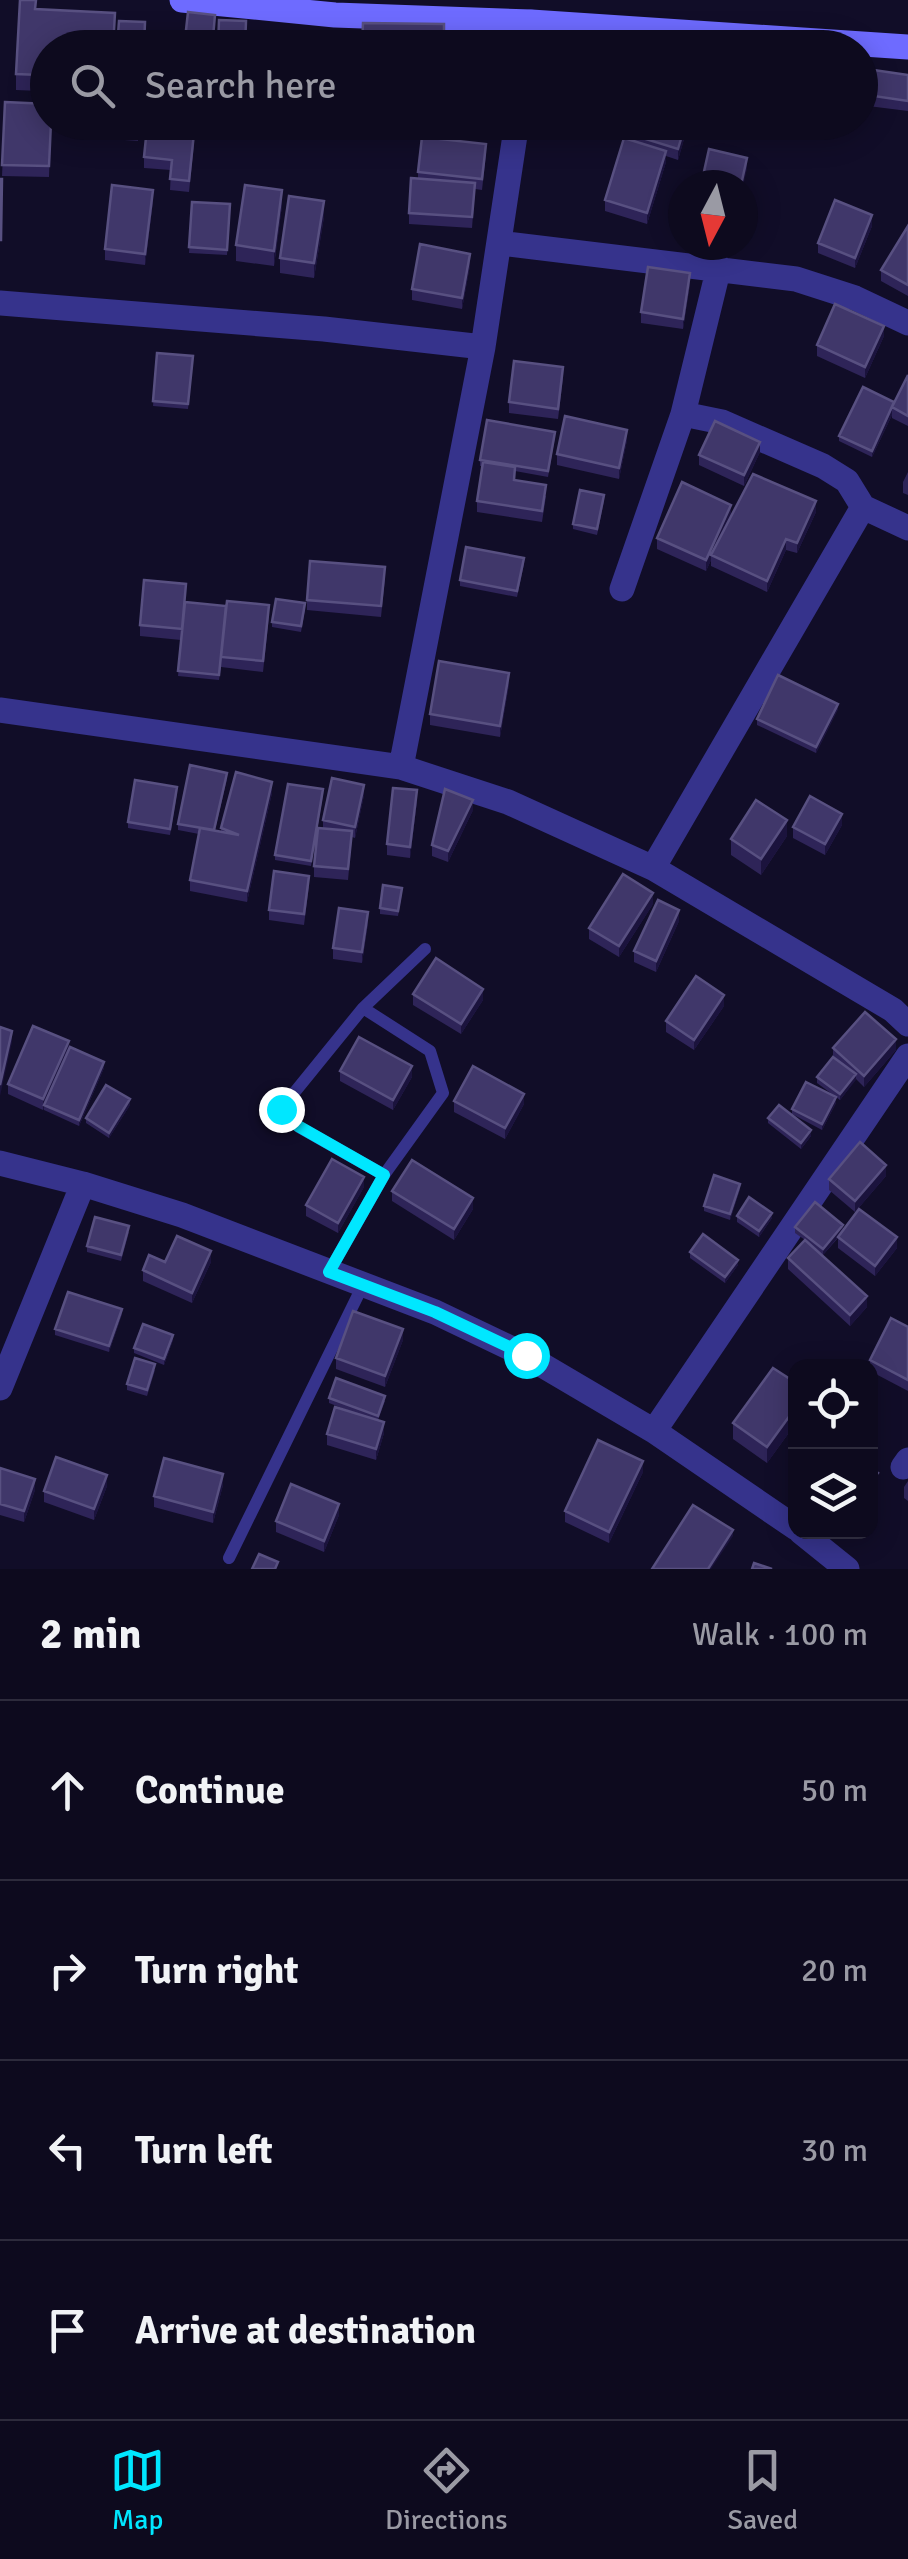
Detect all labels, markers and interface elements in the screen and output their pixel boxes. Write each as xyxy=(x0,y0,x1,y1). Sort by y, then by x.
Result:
search box xyxy=(30,30,878,140)
icon: search xyxy=(65,58,120,113)
text: Search here xyxy=(145,62,337,109)
north arrow xyxy=(668,170,758,260)
route end xyxy=(259,1087,305,1133)
route start xyxy=(504,1333,550,1379)
map controls xyxy=(788,1359,878,1539)
button: locate xyxy=(788,1359,878,1449)
button: layers xyxy=(788,1449,878,1539)
text: 2 min xyxy=(40,1609,141,1660)
text: Walk · 100 m xyxy=(692,1615,868,1654)
icon: ahead xyxy=(40,1763,95,1818)
text: Continue xyxy=(135,1767,285,1814)
text: 50 m xyxy=(801,1771,868,1810)
icon: right xyxy=(40,1943,95,1998)
text: Turn right xyxy=(135,1947,299,1994)
text: 20 m xyxy=(801,1951,868,1990)
icon: left xyxy=(40,2123,95,2178)
text: Turn left xyxy=(135,2127,273,2174)
text: 30 m xyxy=(801,2131,868,2170)
icon: arrive xyxy=(40,2303,95,2358)
text: Arrive at destination xyxy=(135,2307,476,2354)
tab: Map xyxy=(110,2443,165,2537)
tab: Directions xyxy=(385,2443,507,2537)
tab: Saved xyxy=(727,2443,798,2537)

